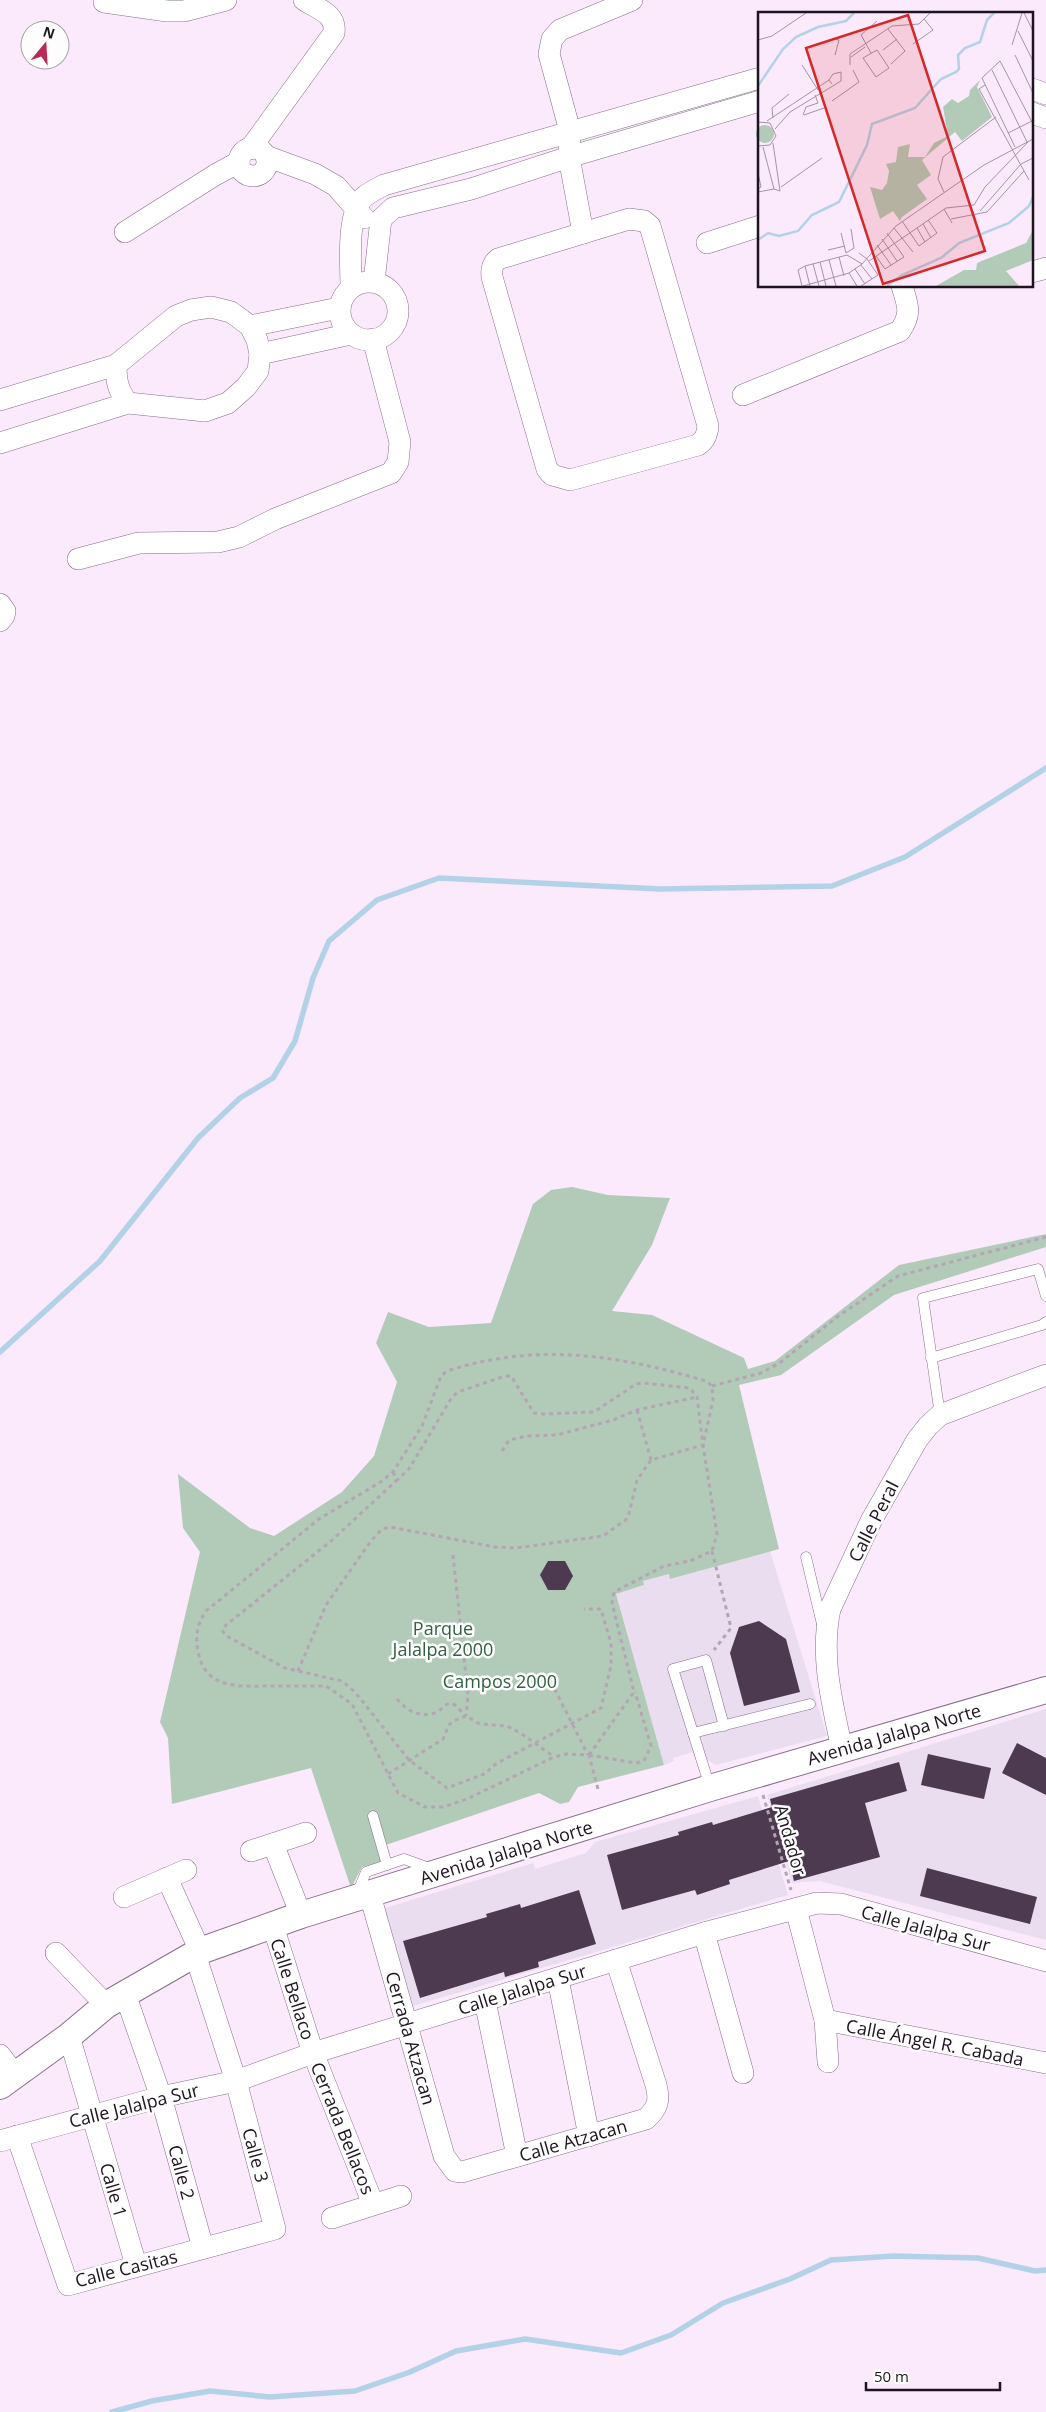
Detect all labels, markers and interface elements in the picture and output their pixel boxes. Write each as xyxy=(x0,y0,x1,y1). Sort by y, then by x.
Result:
inset map xyxy=(758,12,1034,288)
north arrow xyxy=(20,20,70,70)
text: N xyxy=(41,21,58,43)
street label: Calle Peral xyxy=(842,1476,904,1566)
park label: Parque Jalalpa 2000 xyxy=(391,1616,493,1661)
park label: Campos 2000 xyxy=(443,1669,557,1693)
street label: Avenida Jalalpa Norte xyxy=(804,1698,984,1770)
street label: Andador xyxy=(769,1802,813,1879)
street label: Avenida Jalalpa Norte xyxy=(417,1814,595,1890)
street label: Calle Jalalpa Sur xyxy=(859,1899,994,1957)
street label: Calle Bellaco xyxy=(265,1935,321,2043)
street label: Calle Jalalpa Sur xyxy=(455,1958,590,2020)
street label: Cerrada Atzacan xyxy=(380,1968,442,2108)
street label: Calle Ángel R. Cabada xyxy=(844,2013,1026,2071)
street label: Cerrada Bellacos xyxy=(306,2058,380,2198)
street label: Calle Jalalpa Sur xyxy=(67,2077,202,2133)
street label: Calle Atzacan xyxy=(516,2113,630,2167)
street label: Calle 3 xyxy=(237,2125,275,2185)
street label: Calle 2 xyxy=(163,2142,201,2202)
street label: Calle 1 xyxy=(95,2160,133,2220)
street label: Calle Casitas xyxy=(72,2244,180,2292)
scale bar xyxy=(866,2360,1000,2392)
text: 50 m xyxy=(874,2366,909,2386)

